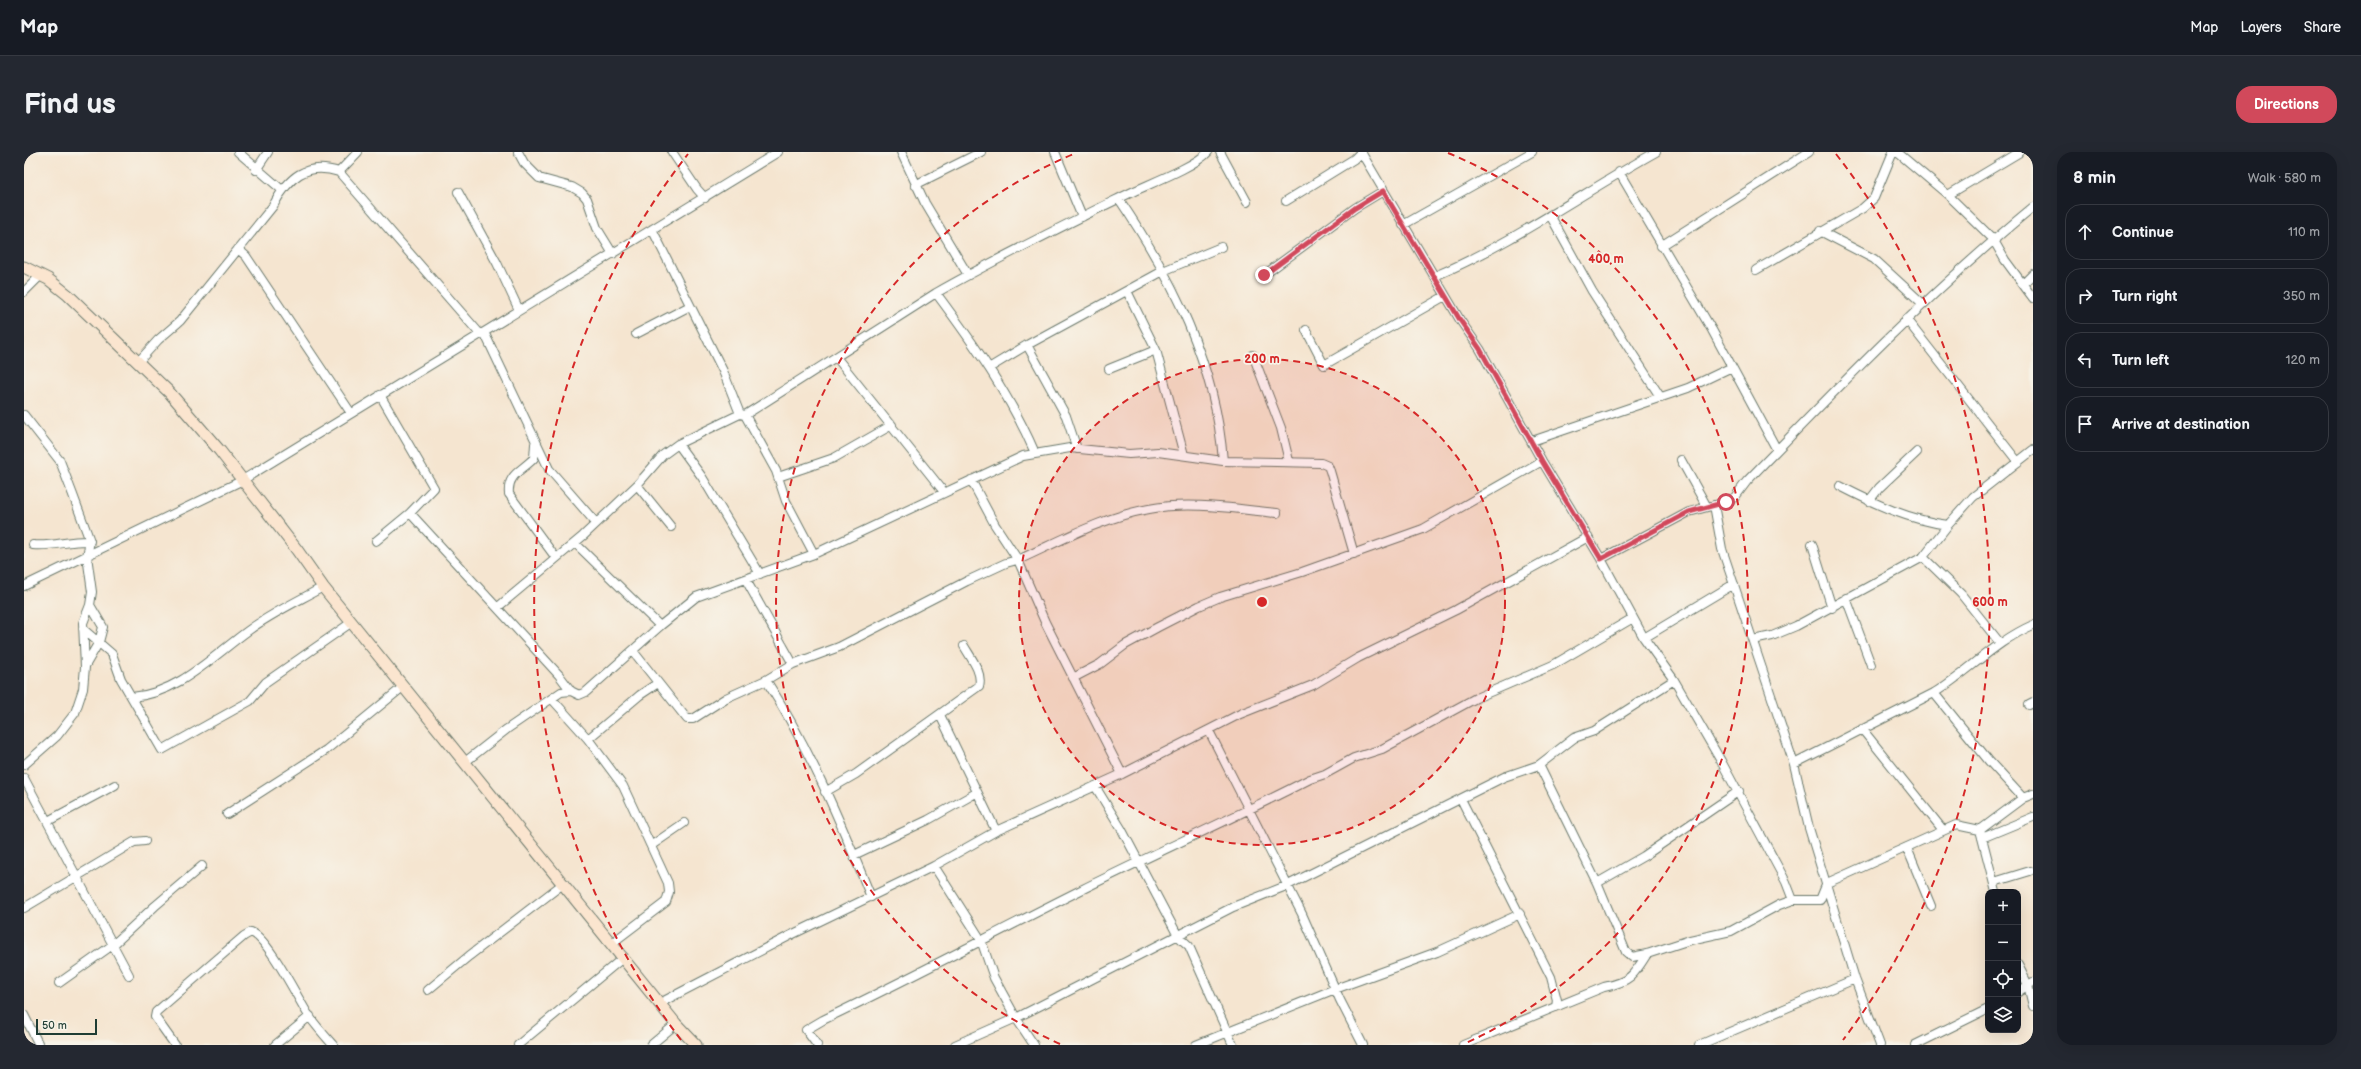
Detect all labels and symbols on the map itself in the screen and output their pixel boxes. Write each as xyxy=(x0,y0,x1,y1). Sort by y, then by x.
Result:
text: 400 m xyxy=(1588,252,1624,267)
route end xyxy=(1255,266,1273,284)
text: 200 m xyxy=(1244,352,1280,367)
route start xyxy=(1717,493,1735,511)
centre of rings xyxy=(1255,595,1269,609)
text: 600 m xyxy=(1972,595,2008,610)
scale bar xyxy=(36,1017,97,1036)

